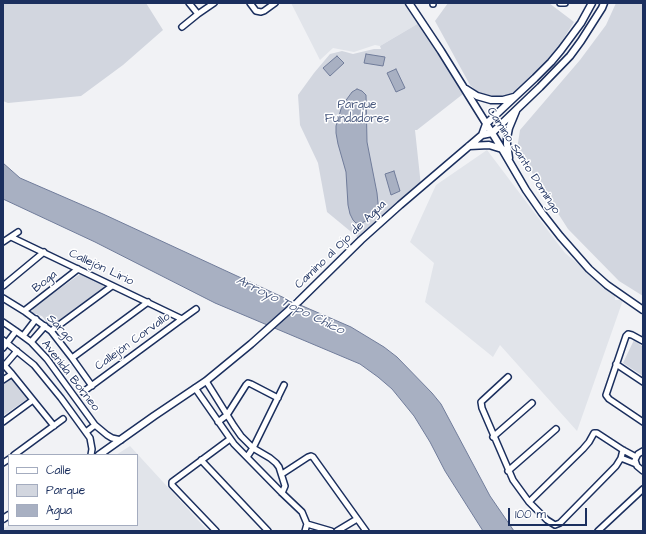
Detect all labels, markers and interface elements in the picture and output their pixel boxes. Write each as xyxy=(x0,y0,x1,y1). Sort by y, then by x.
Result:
park label: Parque Fundadores xyxy=(325,98,389,126)
street label: Camino Santo Domingo xyxy=(483,105,563,217)
street label: Camino al Ojo de Agua xyxy=(292,198,390,292)
street label: Callejón Lirio xyxy=(66,247,136,289)
street label: Boga xyxy=(30,268,60,296)
water label: Arroyo Topo Chico xyxy=(234,273,346,339)
street label: Callejón Corvallo xyxy=(93,310,173,374)
street label: Sargo xyxy=(43,312,77,346)
street label: Avenida Borneo xyxy=(38,338,102,414)
legend xyxy=(8,454,138,526)
text: Calle xyxy=(46,462,71,479)
text: Parque xyxy=(46,482,85,499)
scale bar xyxy=(510,500,589,526)
text: Agua xyxy=(46,502,72,519)
text: 100 m xyxy=(515,506,546,523)

